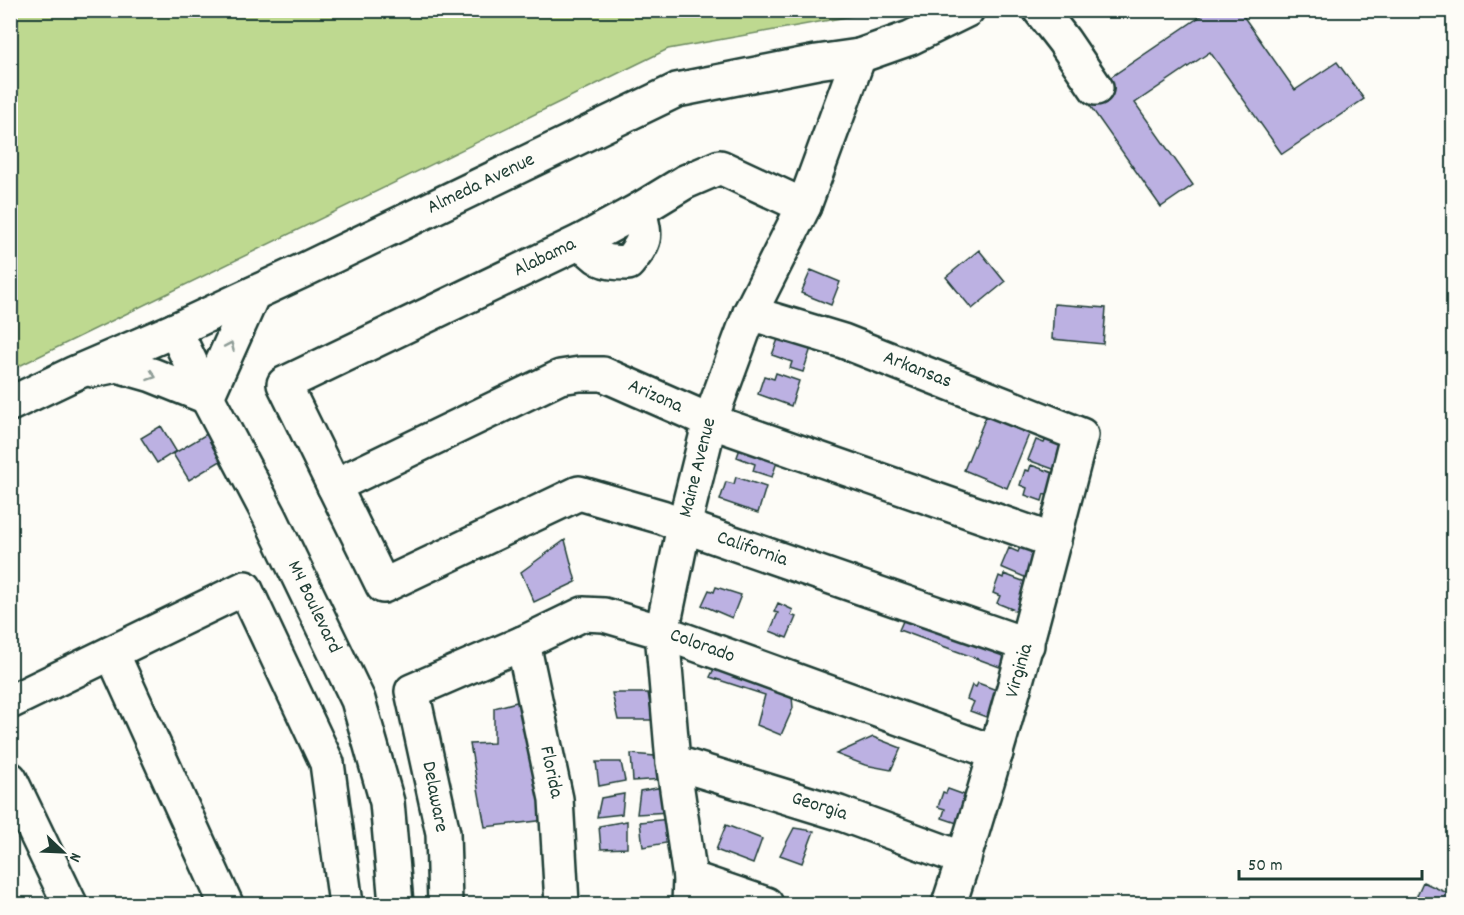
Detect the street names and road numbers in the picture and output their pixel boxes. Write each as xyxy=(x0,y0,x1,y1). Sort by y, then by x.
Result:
street label: Almeda Avenue xyxy=(423,146,540,222)
street label: Alabama xyxy=(509,231,581,285)
street label: Arkansas xyxy=(879,344,956,396)
street label: Arizona xyxy=(623,373,687,421)
street label: Maine Avenue xyxy=(673,415,724,521)
street label: California xyxy=(713,524,792,575)
street label: M4 Boulevard xyxy=(279,556,348,658)
street label: Colorado xyxy=(666,622,739,671)
street label: Virginia xyxy=(999,640,1041,701)
street label: Florida xyxy=(531,744,570,801)
street label: Delaware xyxy=(413,759,455,835)
street label: Georgia xyxy=(788,785,852,829)

